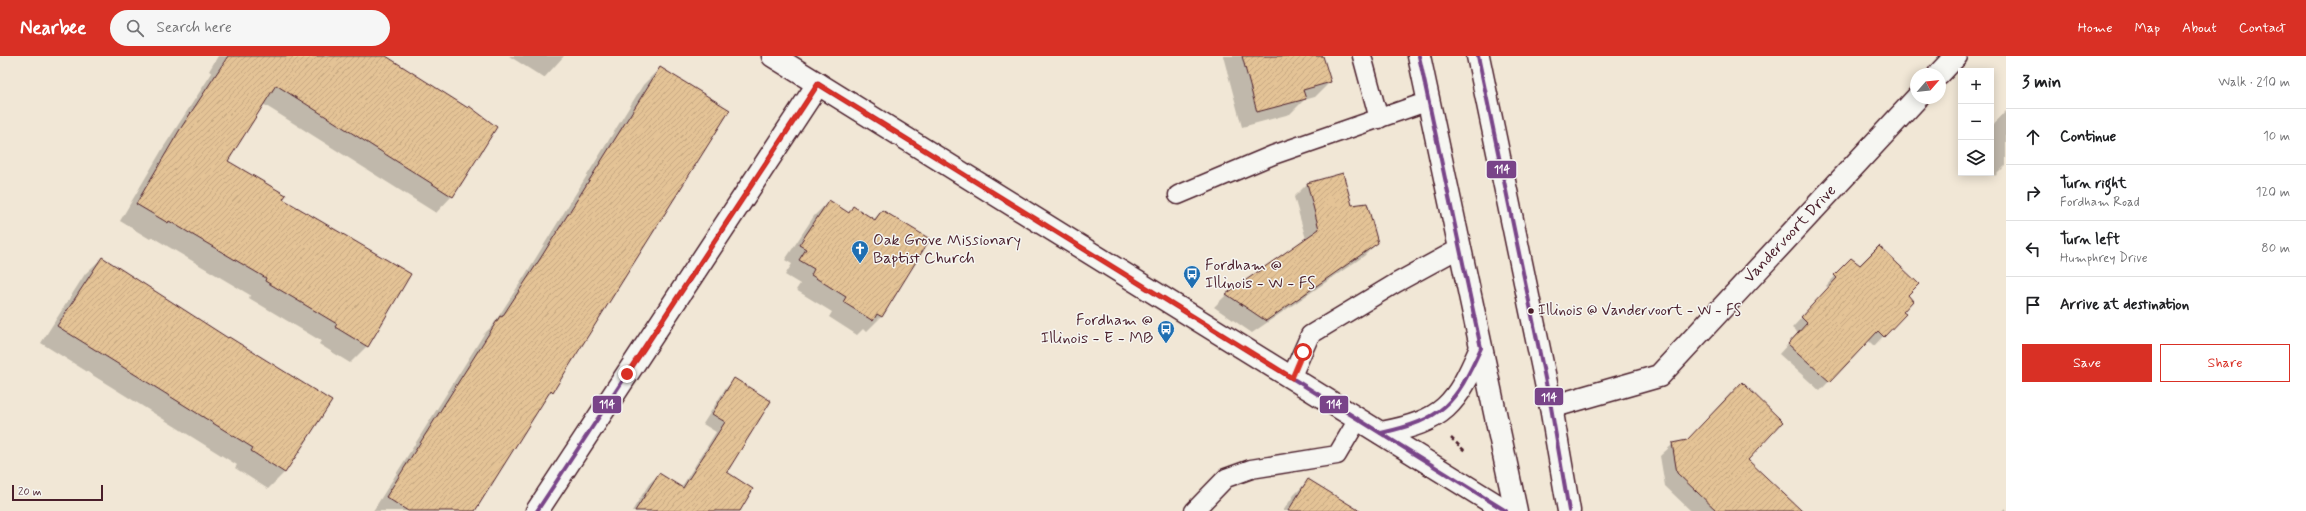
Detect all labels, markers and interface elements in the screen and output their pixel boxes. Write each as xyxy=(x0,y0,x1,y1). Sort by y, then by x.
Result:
search box xyxy=(110,10,390,46)
text: Nearbee xyxy=(20,16,86,41)
icon: search xyxy=(124,17,146,39)
text: Search here xyxy=(156,18,232,38)
text: Home xyxy=(2078,19,2112,37)
text: Map xyxy=(2134,19,2160,37)
text: About xyxy=(2182,19,2217,37)
text: Contact xyxy=(2239,19,2286,37)
north arrow xyxy=(1910,68,1946,104)
map controls xyxy=(1958,68,1994,176)
button: + xyxy=(1958,68,1994,104)
text: 3 min xyxy=(2022,71,2061,93)
text: Walk · 210 m xyxy=(2218,74,2290,91)
button: − xyxy=(1958,104,1994,140)
icon: ahead xyxy=(2022,126,2044,148)
text: Continue xyxy=(2060,127,2116,147)
text: 10 m xyxy=(2263,128,2290,145)
button: layers xyxy=(1958,140,1994,176)
line badge: 114 xyxy=(1486,160,1517,179)
text: 114 xyxy=(1494,163,1511,177)
text: Turn right xyxy=(2060,174,2127,194)
street label: Vandervoort Drive xyxy=(1739,180,1841,288)
icon: right xyxy=(2022,182,2044,204)
text: 120 m xyxy=(2256,184,2290,201)
text: Fordham Road xyxy=(2060,194,2140,211)
place label: Oak Grove Missionary Baptist Church xyxy=(873,230,1021,269)
text: Turn left xyxy=(2060,230,2120,250)
icon: left xyxy=(2022,238,2044,260)
church icon: Oak Grove Missionary Baptist Church xyxy=(850,239,870,264)
text: 80 m xyxy=(2261,240,2290,257)
text: Humphrey Drive xyxy=(2060,250,2148,267)
place label: Fordham @ Illinois - W - FS xyxy=(1205,255,1315,294)
bus stop icon: Fordham @ Illinois - W - FS xyxy=(1182,264,1202,289)
icon: arrive xyxy=(2022,294,2044,316)
text: Arrive at destination xyxy=(2060,295,2189,315)
place label: Illinois @ Vandervoort - W - FS xyxy=(1538,301,1742,321)
marker: Illinois @ Vandervoort - W - FS xyxy=(1526,306,1536,316)
place label: Fordham @ Illinois - E - MB xyxy=(1041,310,1153,349)
bus stop icon: Fordham @ Illinois - E - MB xyxy=(1156,319,1176,344)
route start xyxy=(1294,343,1312,361)
button: Save xyxy=(2022,344,2152,382)
button: Share xyxy=(2160,344,2290,382)
route end xyxy=(618,365,636,383)
line badge: 114 xyxy=(1534,387,1564,406)
text: 114 xyxy=(1541,391,1558,405)
line badge: 114 xyxy=(592,395,622,414)
line badge: 114 xyxy=(1319,395,1349,414)
text: 114 xyxy=(599,398,616,412)
text: 114 xyxy=(1326,398,1343,412)
scale bar xyxy=(12,483,103,502)
text: 20 m xyxy=(18,485,41,499)

